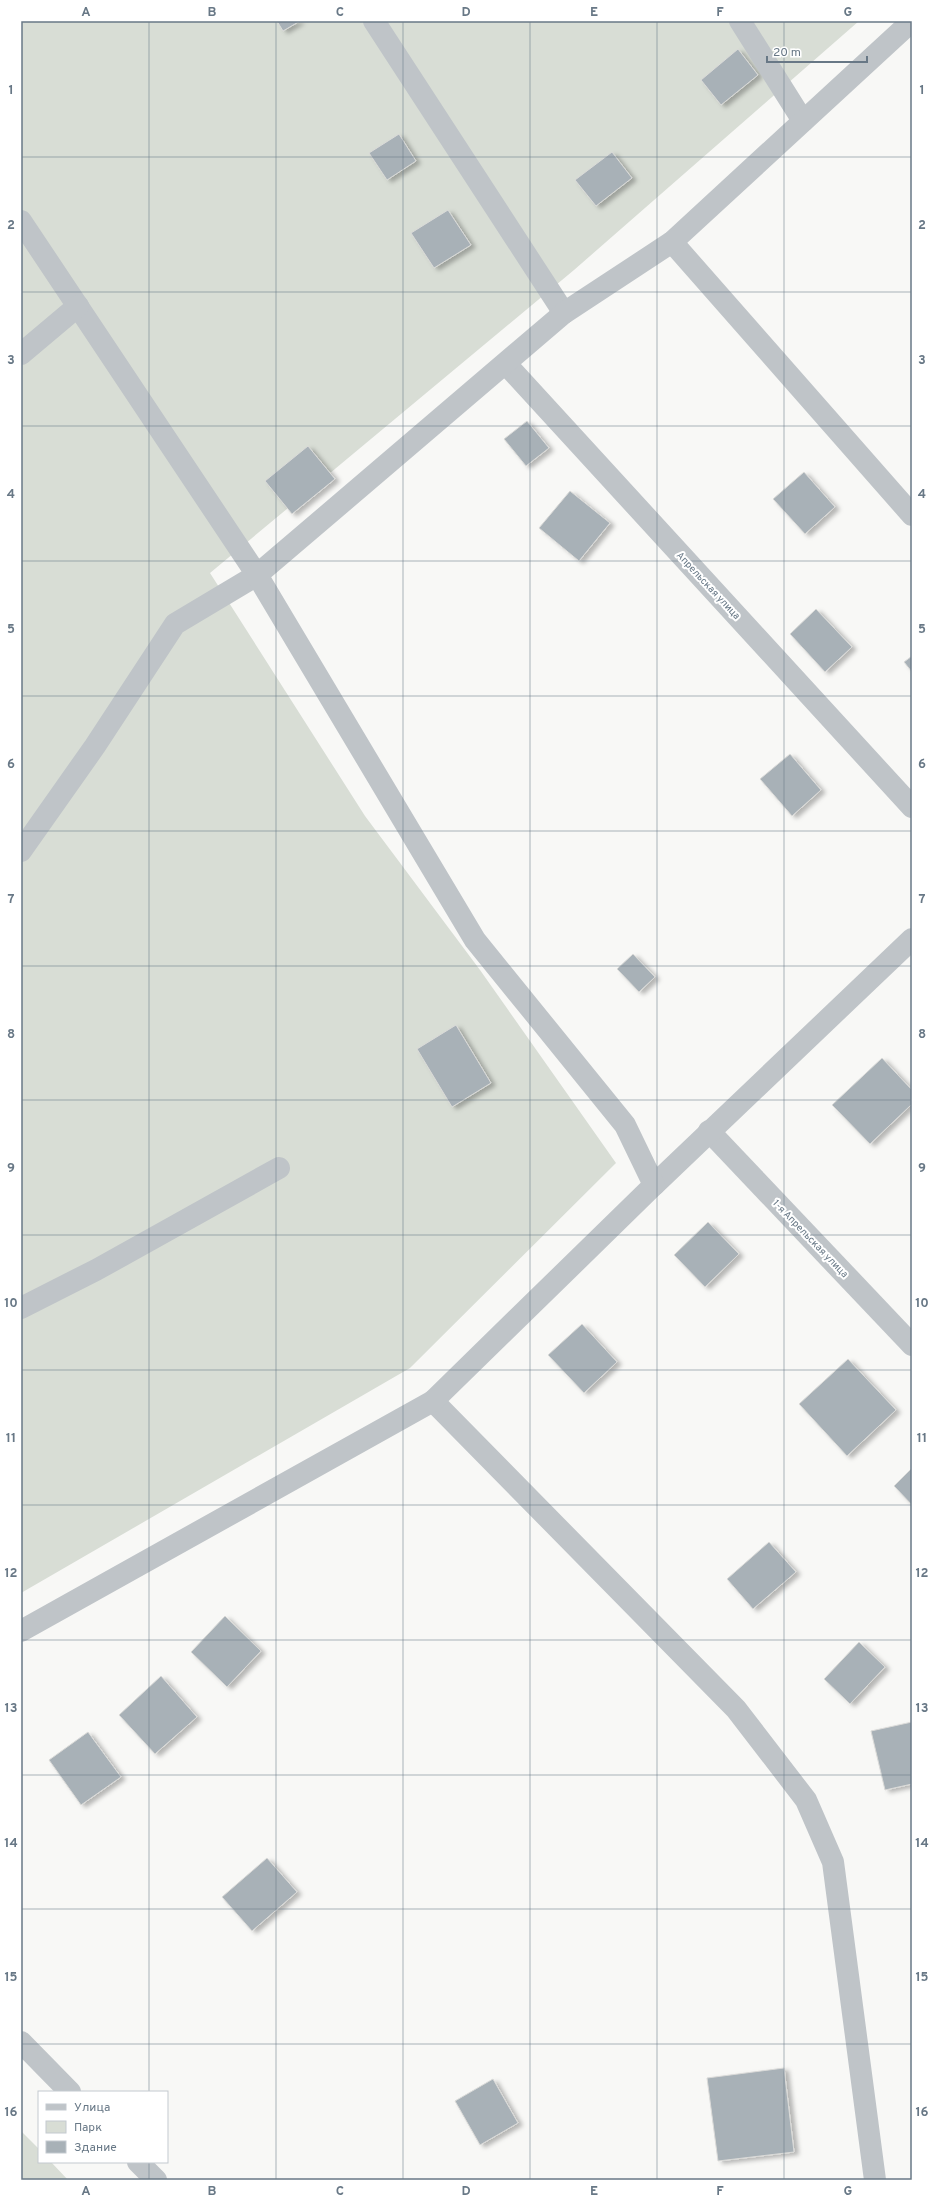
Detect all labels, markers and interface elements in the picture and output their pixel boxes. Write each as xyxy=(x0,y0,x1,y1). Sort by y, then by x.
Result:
text: A xyxy=(81,5,91,21)
text: B xyxy=(208,5,217,21)
text: C xyxy=(336,5,344,21)
text: D xyxy=(461,5,471,21)
text: E xyxy=(590,5,598,21)
text: F xyxy=(716,5,724,21)
text: G xyxy=(844,5,853,21)
scale bar xyxy=(767,38,867,64)
text: 20 m xyxy=(773,45,801,61)
text: 1 xyxy=(8,83,14,99)
text: 1 xyxy=(919,83,925,99)
text: 2 xyxy=(7,218,15,234)
text: 2 xyxy=(918,218,926,234)
text: 3 xyxy=(7,353,15,369)
text: 3 xyxy=(918,353,926,369)
text: 4 xyxy=(7,487,15,503)
text: 4 xyxy=(918,487,926,503)
street label: Апрельская улица xyxy=(673,549,743,623)
text: 5 xyxy=(7,622,15,638)
text: 5 xyxy=(918,622,926,638)
text: 6 xyxy=(7,757,15,773)
text: 6 xyxy=(918,757,926,773)
text: 7 xyxy=(8,892,15,908)
text: 7 xyxy=(919,892,926,908)
text: 8 xyxy=(7,1027,15,1043)
text: 8 xyxy=(918,1027,926,1043)
text: 9 xyxy=(7,1161,15,1177)
text: 9 xyxy=(918,1161,926,1177)
street label: 1-я Апрельская улица xyxy=(769,1197,851,1281)
text: 10 xyxy=(4,1296,18,1312)
text: 10 xyxy=(915,1296,929,1312)
text: 11 xyxy=(6,1431,16,1447)
text: 11 xyxy=(917,1431,927,1447)
text: 12 xyxy=(4,1566,18,1582)
text: 12 xyxy=(915,1566,929,1582)
text: 13 xyxy=(5,1701,18,1717)
text: 13 xyxy=(916,1701,929,1717)
text: 14 xyxy=(4,1836,18,1852)
text: 14 xyxy=(915,1836,929,1852)
text: 15 xyxy=(4,1970,18,1986)
text: 15 xyxy=(915,1970,929,1986)
legend xyxy=(38,2091,168,2163)
text: Улица xyxy=(74,2100,110,2116)
text: 16 xyxy=(4,2105,18,2121)
text: 16 xyxy=(915,2105,929,2121)
text: Парк xyxy=(74,2120,102,2136)
text: Здание xyxy=(74,2140,117,2156)
text: A xyxy=(81,2184,91,2200)
text: B xyxy=(208,2184,217,2200)
text: C xyxy=(336,2184,344,2200)
text: D xyxy=(461,2184,471,2200)
text: E xyxy=(590,2184,598,2200)
text: F xyxy=(716,2184,724,2200)
text: G xyxy=(844,2184,853,2200)

